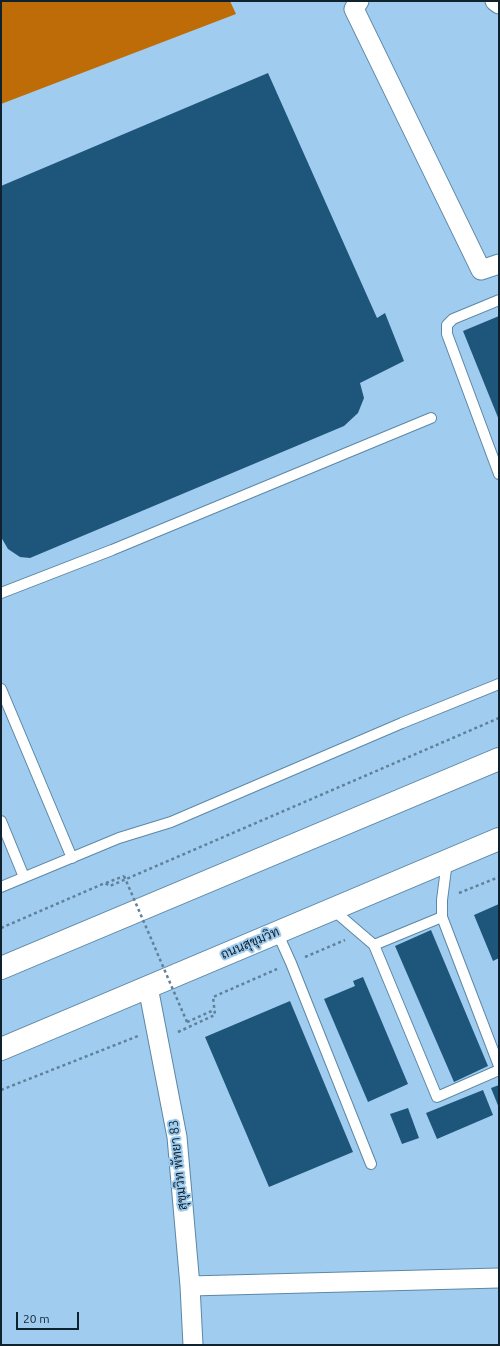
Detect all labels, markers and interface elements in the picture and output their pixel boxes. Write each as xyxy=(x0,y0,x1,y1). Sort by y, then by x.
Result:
street label: ถนนสุขุมวิท xyxy=(218,924,282,962)
street label: สุขุมวิท พัทยา 83 xyxy=(166,1119,190,1211)
scale bar xyxy=(18,1304,81,1330)
text: 20 m xyxy=(23,1312,50,1325)

